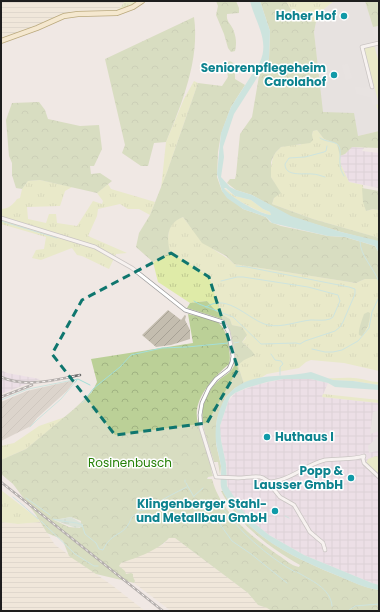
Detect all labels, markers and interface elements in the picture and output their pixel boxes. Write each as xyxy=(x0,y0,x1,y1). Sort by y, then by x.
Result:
place label: Hoher Hof xyxy=(276,7,337,24)
marker: Hoher Hof xyxy=(339,11,349,21)
place label: Seniorenpflegeheim Carolahof xyxy=(201,59,327,90)
marker: Seniorenpflegeheim Carolahof xyxy=(329,70,339,80)
place label: Huthaus I xyxy=(275,428,334,445)
marker: Huthaus I xyxy=(262,432,272,442)
park label: Rosinenbusch xyxy=(88,454,172,471)
place label: Popp & Lausser GmbH xyxy=(254,462,343,493)
marker: Popp & Lausser GmbH xyxy=(346,473,356,483)
place label: Klingenberger Stahl- und Metallbau GmbH xyxy=(136,495,267,526)
marker: Klingenberger Stahl- und Metallbau GmbH xyxy=(270,506,280,516)

